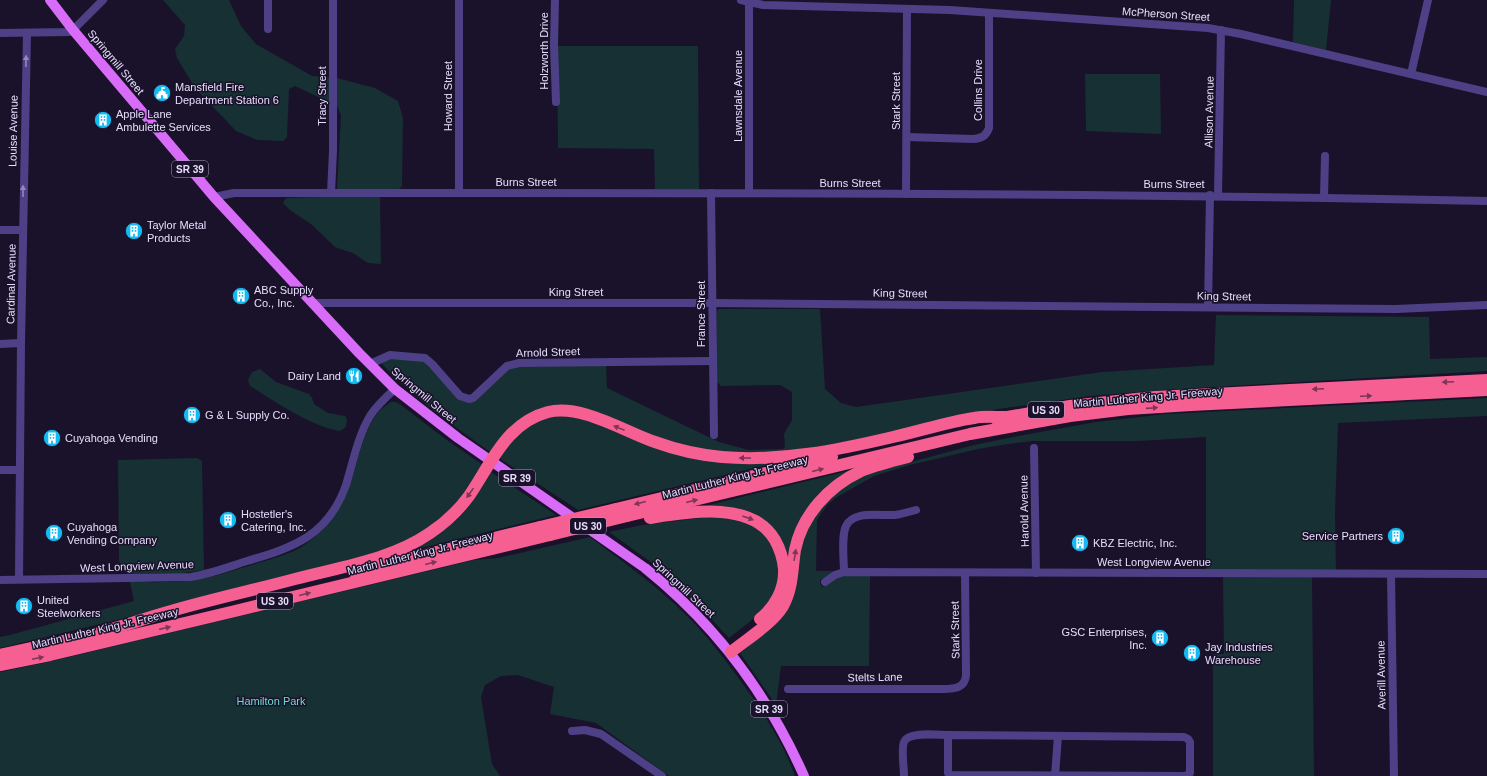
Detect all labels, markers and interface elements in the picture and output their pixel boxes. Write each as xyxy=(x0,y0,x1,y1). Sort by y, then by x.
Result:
street label: McPherson Street xyxy=(1122,5,1210,23)
street label: Holzworth Drive xyxy=(538,12,550,90)
street label: Springmill Street xyxy=(85,27,147,97)
street label: Lawnsdale Avenue xyxy=(732,50,744,142)
one-way arrow xyxy=(23,54,29,67)
street label: Collins Drive xyxy=(972,59,984,121)
street label: Howard Street xyxy=(442,61,454,131)
street label: Tracy Street xyxy=(316,66,328,126)
street label: Stark Street xyxy=(890,72,902,130)
street label: Allison Avenue xyxy=(1202,76,1216,148)
place label: Mansfield Fire Department Station 6 xyxy=(175,81,279,106)
public building icon: Mansfield Fire Department Station 6 xyxy=(152,83,172,103)
street label: Louise Avenue xyxy=(6,95,20,167)
place label: Apple Lane Ambulette Services xyxy=(116,108,211,133)
building icon: Apple Lane Ambulette Services xyxy=(93,110,113,130)
road number: SR 39 xyxy=(172,161,208,177)
street label: Burns Street xyxy=(495,176,557,188)
street label: Burns Street xyxy=(819,177,881,189)
street label: Burns Street xyxy=(1143,178,1205,190)
one-way arrow xyxy=(20,184,26,197)
place label: Taylor Metal Products xyxy=(147,219,206,244)
building icon: Taylor Metal Products xyxy=(124,221,144,241)
street label: Cardinal Avenue xyxy=(4,244,18,324)
street label: France Street xyxy=(695,281,707,347)
place label: ABC Supply Co., Inc. xyxy=(254,284,314,309)
building icon: ABC Supply Co., Inc. xyxy=(231,286,251,306)
street label: King Street xyxy=(549,286,603,298)
street label: King Street xyxy=(873,287,927,299)
street label: King Street xyxy=(1197,290,1251,302)
street label: Arnold Street xyxy=(516,345,580,359)
street label: Springmill Street xyxy=(389,364,459,426)
restaurant icon: Dairy Land xyxy=(344,366,364,386)
place label: Dairy Land xyxy=(288,370,341,382)
one-way arrow xyxy=(1442,379,1454,386)
street label: Martin Luther King Jr. Freeway xyxy=(1073,384,1224,410)
one-way arrow xyxy=(1312,385,1324,392)
one-way arrow xyxy=(1360,393,1372,400)
road number: US 30 xyxy=(1028,402,1064,418)
one-way arrow xyxy=(1146,404,1158,411)
building icon: G & L Supply Co. xyxy=(182,405,202,425)
place label: G & L Supply Co. xyxy=(205,409,290,421)
one-way arrow xyxy=(613,424,625,430)
building icon: Cuyahoga Vending xyxy=(42,428,62,448)
place label: Cuyahoga Vending xyxy=(65,432,158,444)
street label: Martin Luther King Jr. Freeway xyxy=(661,453,810,501)
one-way arrow xyxy=(738,455,751,461)
one-way arrow xyxy=(812,467,824,473)
road number: SR 39 xyxy=(499,470,535,486)
street label: Harold Avenue xyxy=(1017,475,1031,547)
one-way arrow xyxy=(466,488,474,499)
one-way arrow xyxy=(686,497,698,503)
one-way arrow xyxy=(634,501,646,507)
place label: Hostetler's Catering, Inc. xyxy=(241,508,306,533)
building icon: Hostetler's Catering, Inc. xyxy=(218,510,238,530)
one-way arrow xyxy=(742,515,754,521)
road number: US 30 xyxy=(570,518,606,534)
place label: Cuyahoga Vending Company xyxy=(67,521,157,546)
building icon: Cuyahoga Vending Company xyxy=(44,523,64,543)
building icon: Service Partners xyxy=(1386,526,1406,546)
street label: Martin Luther King Jr. Freeway xyxy=(346,529,495,577)
place label: Service Partners xyxy=(1302,530,1383,542)
building icon: KBZ Electric, Inc. xyxy=(1070,533,1090,553)
place label: KBZ Electric, Inc. xyxy=(1093,537,1177,549)
one-way arrow xyxy=(792,548,798,561)
street label: Springmill Street xyxy=(650,556,718,620)
street label: West Longview Avenue xyxy=(1097,556,1211,568)
street label: West Longview Avenue xyxy=(80,558,194,574)
one-way arrow xyxy=(425,560,437,566)
one-way arrow xyxy=(299,591,311,597)
road number: US 30 xyxy=(257,593,293,609)
place label: United Steelworkers xyxy=(37,594,101,619)
building icon: United Steelworkers xyxy=(14,596,34,616)
street label: Stark Street xyxy=(948,601,962,659)
street label: Martin Luther King Jr. Freeway xyxy=(31,605,180,651)
one-way arrow xyxy=(159,624,171,630)
place label: GSC Enterprises, Inc. xyxy=(1061,626,1147,651)
building icon: GSC Enterprises, Inc. xyxy=(1150,628,1170,648)
street label: Averill Avenue xyxy=(1374,640,1388,710)
place label: Jay Industries Warehouse xyxy=(1205,641,1273,666)
building icon: Jay Industries Warehouse xyxy=(1182,643,1202,663)
one-way arrow xyxy=(32,654,44,660)
street label: Stelts Lane xyxy=(847,671,903,683)
park label: Hamilton Park xyxy=(236,695,306,707)
road number: SR 39 xyxy=(751,701,787,717)

